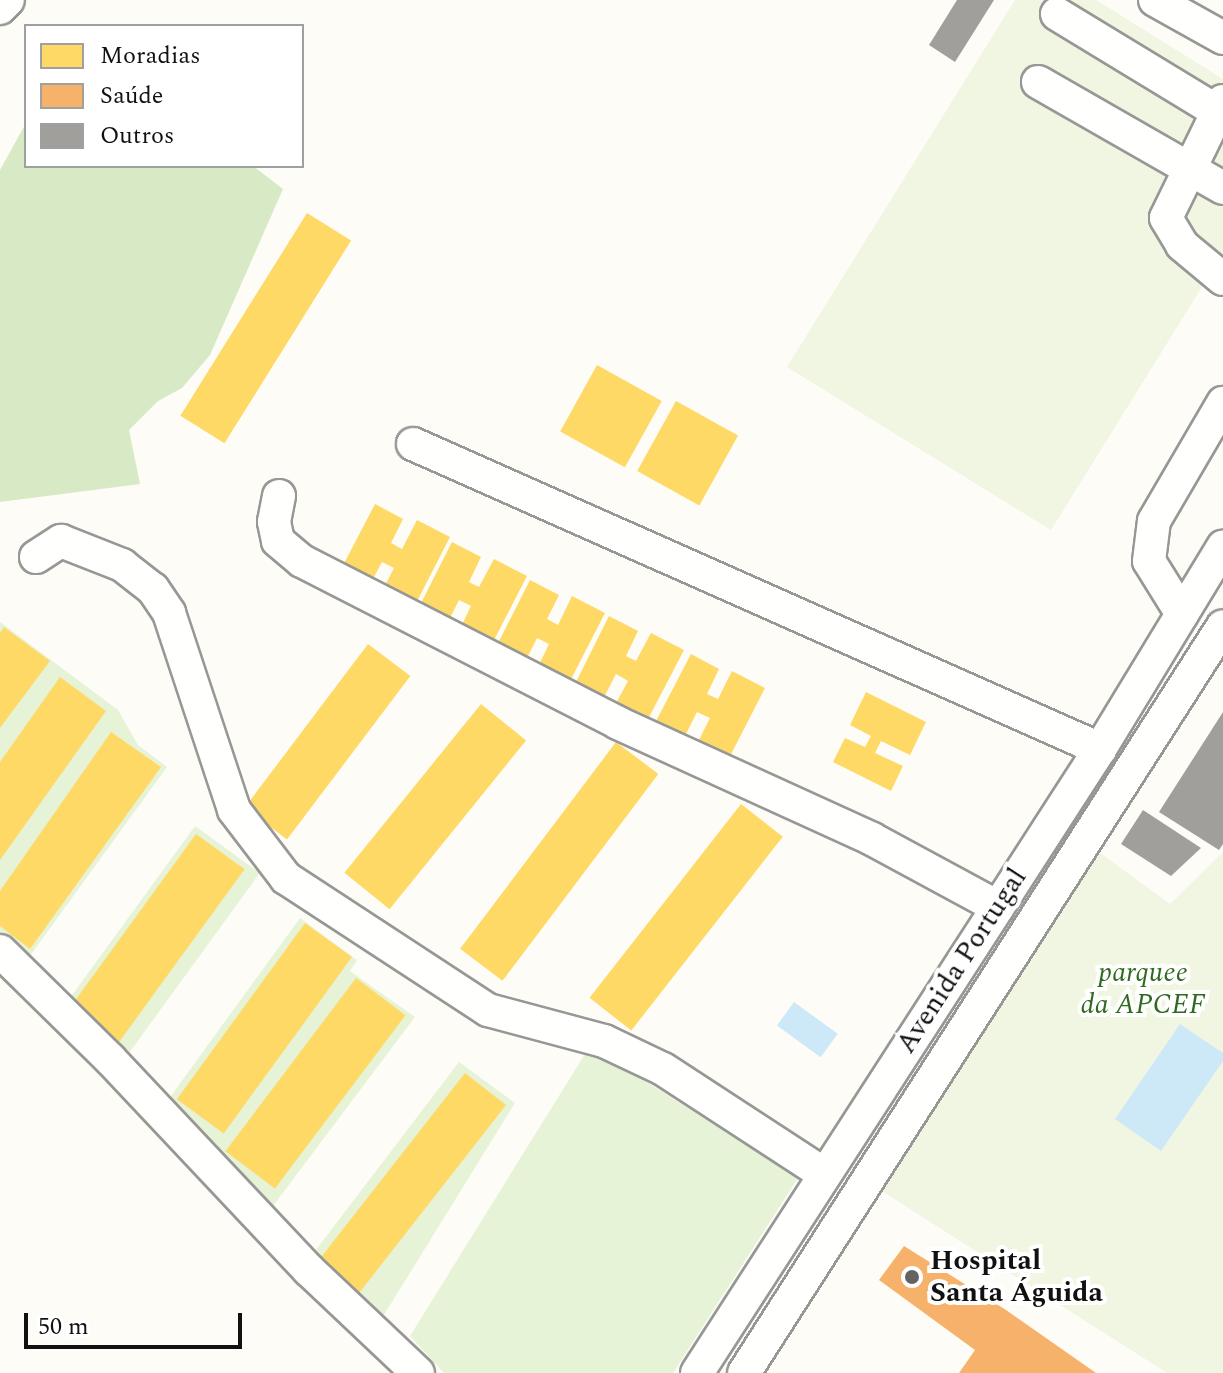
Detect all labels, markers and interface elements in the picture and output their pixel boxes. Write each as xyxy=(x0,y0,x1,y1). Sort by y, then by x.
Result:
legend xyxy=(24,24,304,168)
text: Moradias xyxy=(100,38,201,74)
text: Saúde xyxy=(100,78,163,114)
text: Outros xyxy=(100,118,174,154)
street label: Avenida Portugal xyxy=(890,862,1034,1060)
park label: parquee da APCEF xyxy=(1080,956,1206,1022)
place label: Hospital Santa Águida xyxy=(930,1244,1103,1310)
marker: Hospital Santa Águida xyxy=(901,1266,923,1288)
scale bar xyxy=(28,1297,246,1347)
text: 50 m xyxy=(38,1309,89,1345)

